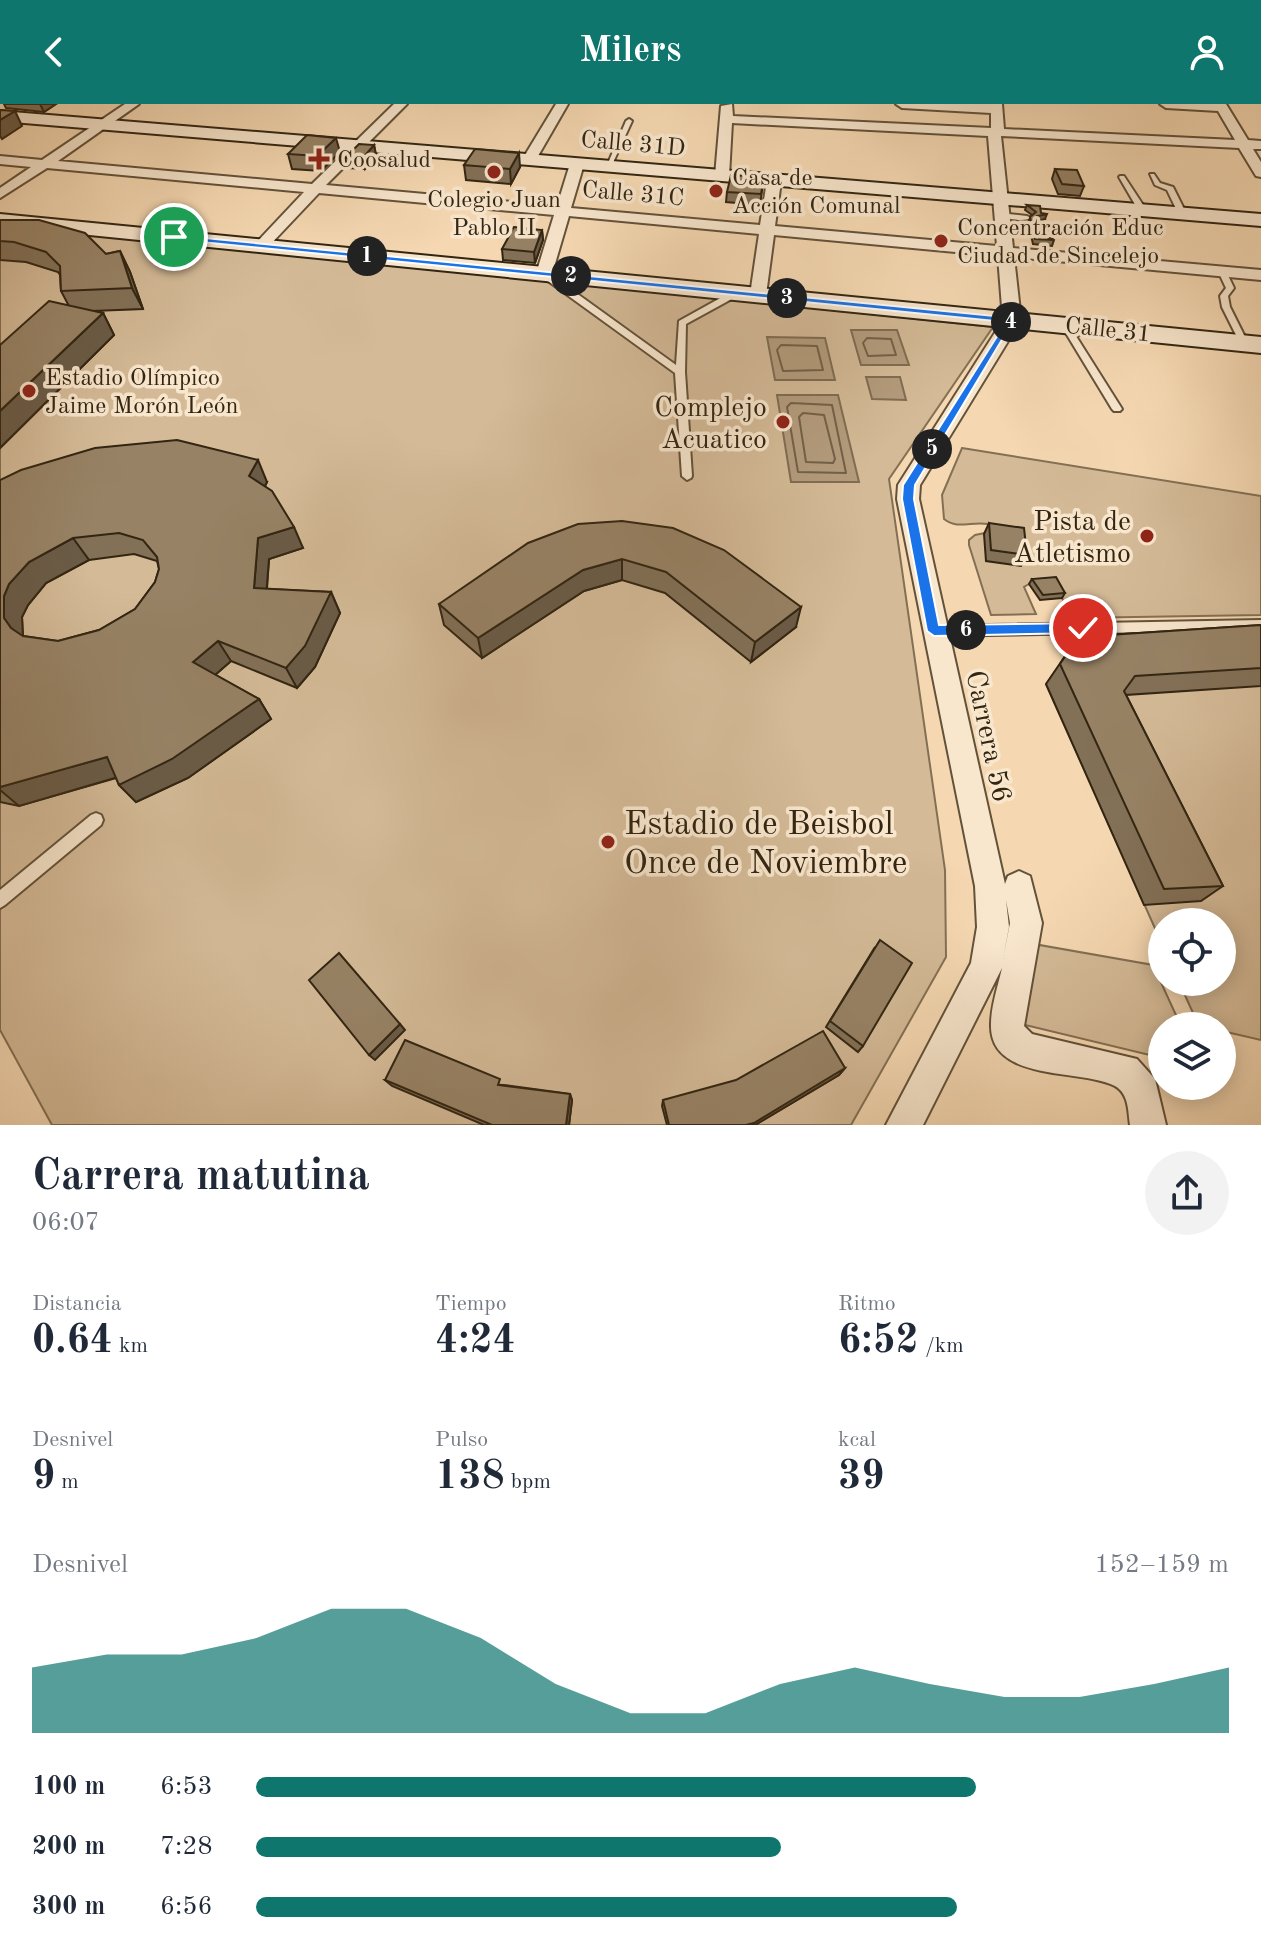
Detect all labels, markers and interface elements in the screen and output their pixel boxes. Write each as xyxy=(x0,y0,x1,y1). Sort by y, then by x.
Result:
icon: back xyxy=(32,30,76,74)
icon: person xyxy=(1185,30,1229,74)
text: Milers xyxy=(580,34,681,70)
street label: Calle 31D xyxy=(579,128,686,162)
marker: Coosalud xyxy=(308,148,330,170)
place label: Coosalud xyxy=(337,149,431,173)
marker: Colegio Juan Pablo II xyxy=(485,163,503,181)
place label: Casa de Acción Comunal xyxy=(732,167,900,219)
street label: Calle 31C xyxy=(581,179,685,211)
marker: Casa de Acción Comunal xyxy=(707,182,725,200)
place label: Colegio Juan Pablo II xyxy=(427,189,561,241)
pin xyxy=(140,203,208,271)
icon: arrive xyxy=(152,215,196,259)
place label: Concentración Educ Ciudad de Sincelejo xyxy=(957,217,1163,269)
marker: Concentración Educ Ciudad de Sincelejo xyxy=(932,232,950,250)
pin: 1 xyxy=(347,236,387,276)
text: 1 xyxy=(361,245,373,267)
pin: 2 xyxy=(551,256,591,296)
text: 2 xyxy=(565,265,577,287)
pin: 3 xyxy=(767,278,807,318)
text: 3 xyxy=(781,287,793,309)
pin: 4 xyxy=(991,302,1031,342)
text: 4 xyxy=(1005,311,1017,333)
street label: Calle 31 xyxy=(1064,315,1152,347)
place label: Estadio Olímpico Jaime Morón León xyxy=(45,367,239,419)
marker: Estadio Olímpico Jaime Morón León xyxy=(20,382,38,400)
place label: Complejo Acuatico xyxy=(654,395,767,455)
marker: Complejo Acuatico xyxy=(774,413,792,431)
pin: 5 xyxy=(912,429,952,469)
text: 5 xyxy=(926,438,938,460)
place label: Pista de Atletismo xyxy=(1014,509,1131,569)
marker: Pista de Atletismo xyxy=(1138,527,1156,545)
pin xyxy=(1049,594,1117,662)
icon: check xyxy=(1061,606,1105,650)
pin: 6 xyxy=(946,610,986,650)
text: 6 xyxy=(960,619,972,641)
street label: Carrera 56 xyxy=(959,668,1015,805)
place label: Estadio de Beisbol Once de Noviembre xyxy=(624,808,908,881)
marker: Estadio de Beisbol Once de Noviembre xyxy=(599,833,617,851)
map controls xyxy=(1148,908,1236,1100)
button: locate xyxy=(1148,908,1236,996)
button: layers xyxy=(1148,1012,1236,1100)
button: share xyxy=(1145,1151,1229,1235)
text: Carrera matutina xyxy=(32,1155,370,1199)
text: 06:07 xyxy=(32,1210,100,1236)
text: Distancia xyxy=(32,1293,122,1315)
text: Tiempo xyxy=(435,1293,507,1315)
text: Ritmo xyxy=(838,1293,896,1315)
text: 0.64 xyxy=(32,1322,113,1362)
text: 4:24 xyxy=(435,1322,516,1362)
text: 6:52 xyxy=(838,1322,919,1362)
text: km xyxy=(113,1335,148,1357)
text: /km xyxy=(919,1335,964,1357)
text: Desnivel xyxy=(32,1429,113,1451)
text: Pulso xyxy=(435,1429,488,1451)
text: kcal xyxy=(838,1429,876,1451)
text: 9 xyxy=(32,1458,55,1498)
text: 138 xyxy=(435,1458,505,1498)
text: 39 xyxy=(838,1458,884,1498)
text: m xyxy=(55,1471,79,1493)
text: bpm xyxy=(505,1471,551,1493)
text: Desnivel xyxy=(32,1552,128,1578)
text: 152–159 m xyxy=(1094,1552,1229,1578)
text: 100 m xyxy=(32,1774,105,1800)
text: 6:53 xyxy=(160,1774,213,1800)
text: 200 m xyxy=(32,1834,105,1860)
text: 7:28 xyxy=(160,1834,213,1860)
text: 300 m xyxy=(32,1894,105,1920)
text: 6:56 xyxy=(160,1894,213,1920)

